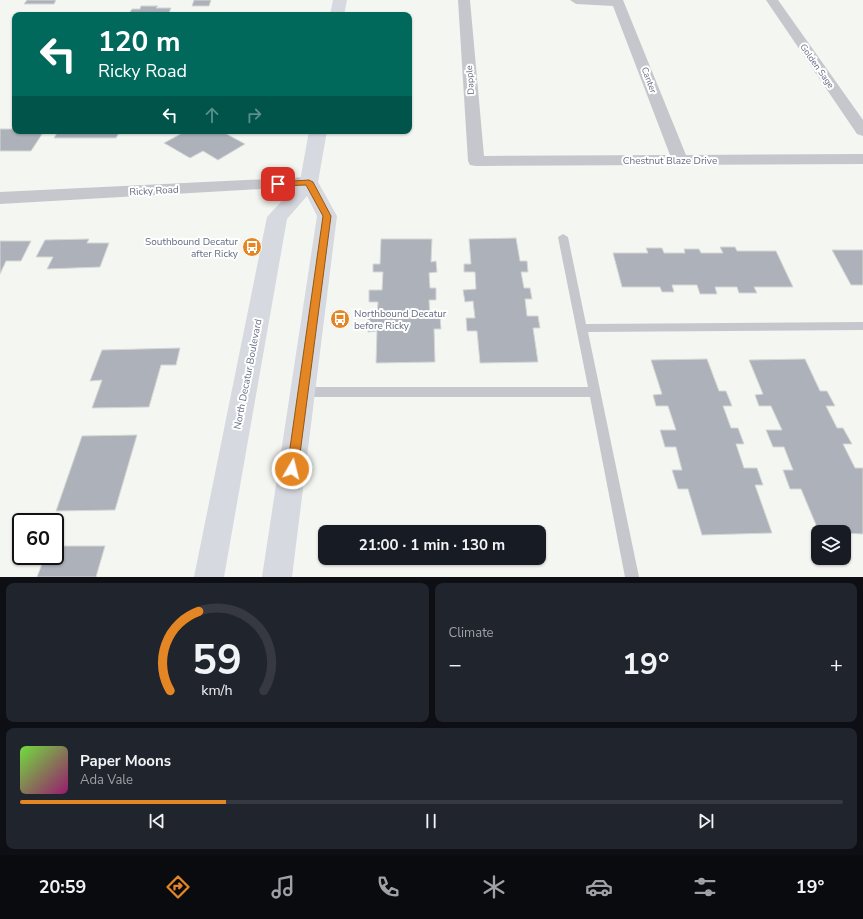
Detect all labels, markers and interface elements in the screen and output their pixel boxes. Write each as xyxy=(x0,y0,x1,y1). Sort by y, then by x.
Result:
text: 120 m xyxy=(98,23,181,61)
icon: left xyxy=(32,28,84,80)
street label: Golden Sage xyxy=(797,41,837,91)
text: Ricky Road xyxy=(98,59,187,83)
street label: Dapple xyxy=(463,65,477,95)
street label: Canter xyxy=(639,65,660,95)
icon: left xyxy=(159,104,181,126)
icon: ahead xyxy=(201,104,223,126)
icon: right xyxy=(243,104,265,126)
street label: Chestnut Blaze Drive xyxy=(623,154,717,168)
pin xyxy=(261,167,295,201)
icon: arrive xyxy=(267,173,289,195)
street label: Ricky Road xyxy=(129,183,179,199)
place label: Southbound Decatur after Ricky xyxy=(145,235,239,261)
bus stop icon: Southbound Decatur after Ricky xyxy=(241,236,263,258)
place label: Northbound Decatur before Ricky xyxy=(354,307,447,333)
bus stop icon: Northbound Decatur before Ricky xyxy=(329,308,351,330)
street label: North Decatur Boulevard xyxy=(230,318,266,431)
position arrow xyxy=(271,448,313,490)
speed limit sign: 60 xyxy=(12,513,64,565)
map controls xyxy=(811,525,851,565)
button: layers xyxy=(811,525,851,565)
text: 21:00 · 1 min · 130 m xyxy=(359,535,505,555)
text: Climate xyxy=(449,624,494,642)
text: 59 xyxy=(192,631,242,688)
text: 19° xyxy=(622,644,669,685)
text: − xyxy=(449,650,462,680)
text: + xyxy=(830,650,843,680)
text: km/h xyxy=(202,680,233,699)
text: Paper Moons xyxy=(80,751,171,771)
text: Ada Vale xyxy=(80,771,133,789)
icon: previous xyxy=(146,810,168,832)
icon: pause xyxy=(420,810,442,832)
icon: next xyxy=(695,810,717,832)
icon: directions xyxy=(164,873,192,901)
icon: music xyxy=(269,873,297,901)
icon: phone xyxy=(374,873,402,901)
icon: climate xyxy=(480,873,508,901)
icon: car xyxy=(585,873,613,901)
icon: filters xyxy=(691,873,719,901)
text: 20:59 xyxy=(39,875,86,899)
text: 19° xyxy=(796,875,824,899)

